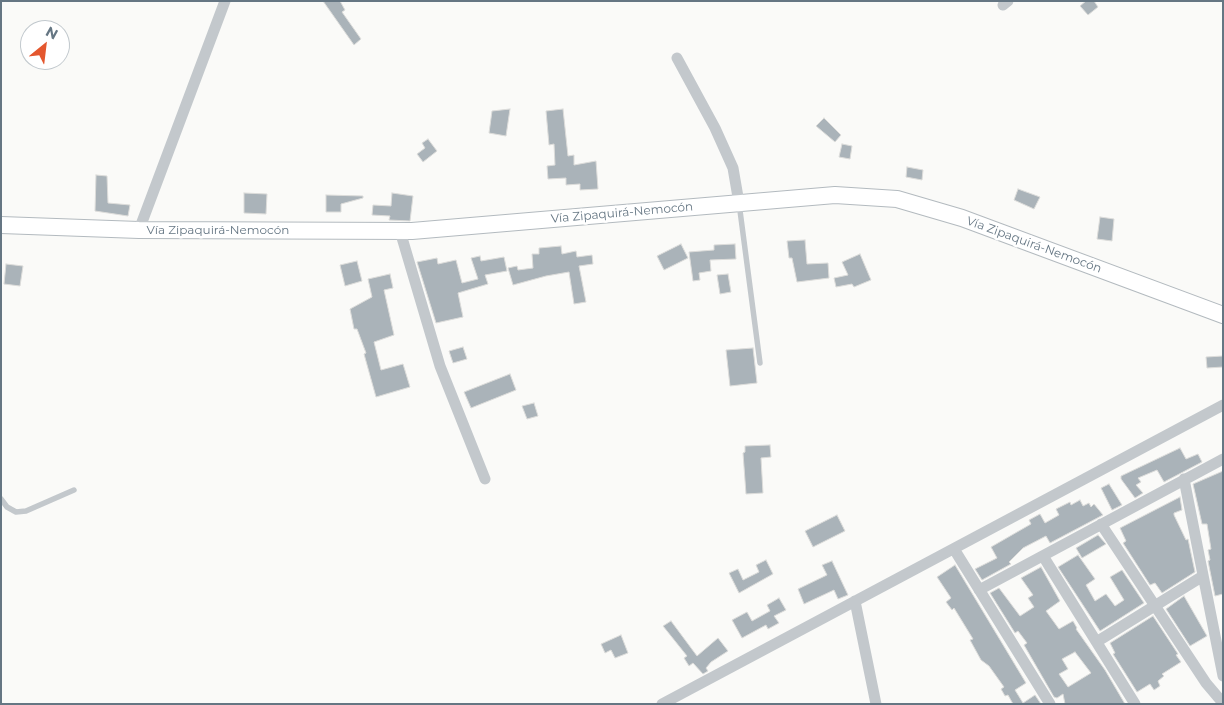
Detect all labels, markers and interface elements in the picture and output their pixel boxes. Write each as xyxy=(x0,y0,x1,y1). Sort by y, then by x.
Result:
north arrow xyxy=(20,20,70,70)
text: N xyxy=(42,22,61,43)
street label: Vía Zipaquirá-Nemocón xyxy=(550,200,694,226)
street label: Vía Zipaquirá-Nemocón xyxy=(964,214,1104,276)
street label: Vía Zipaquirá-Nemocón xyxy=(147,223,289,237)

